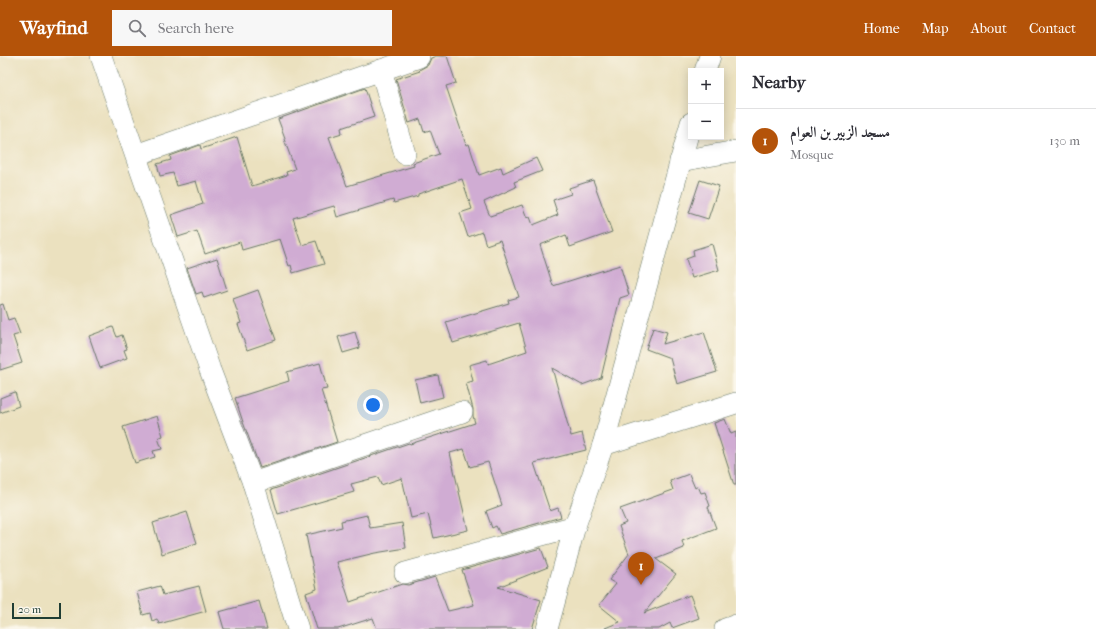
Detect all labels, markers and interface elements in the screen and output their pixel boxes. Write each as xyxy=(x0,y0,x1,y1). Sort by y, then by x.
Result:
search box xyxy=(112,10,392,46)
text: Wayfind xyxy=(20,17,88,39)
icon: search xyxy=(126,17,148,39)
text: Search here xyxy=(158,19,234,37)
text: Home xyxy=(863,20,900,37)
text: Map xyxy=(922,20,949,37)
text: About xyxy=(971,20,1007,37)
text: Contact xyxy=(1029,20,1076,37)
map controls xyxy=(688,68,724,140)
button: + xyxy=(688,68,724,104)
text: Nearby xyxy=(752,72,806,92)
button: − xyxy=(688,104,724,140)
text: مسجد الزبير بن العوام xyxy=(790,123,890,141)
text: 1 xyxy=(763,133,767,148)
text: 130 m xyxy=(1049,133,1080,148)
text: Mosque xyxy=(790,147,834,162)
your location xyxy=(363,395,383,415)
pin: 1 xyxy=(628,552,654,585)
scale bar xyxy=(12,601,61,620)
text: 20 m xyxy=(18,603,41,616)

